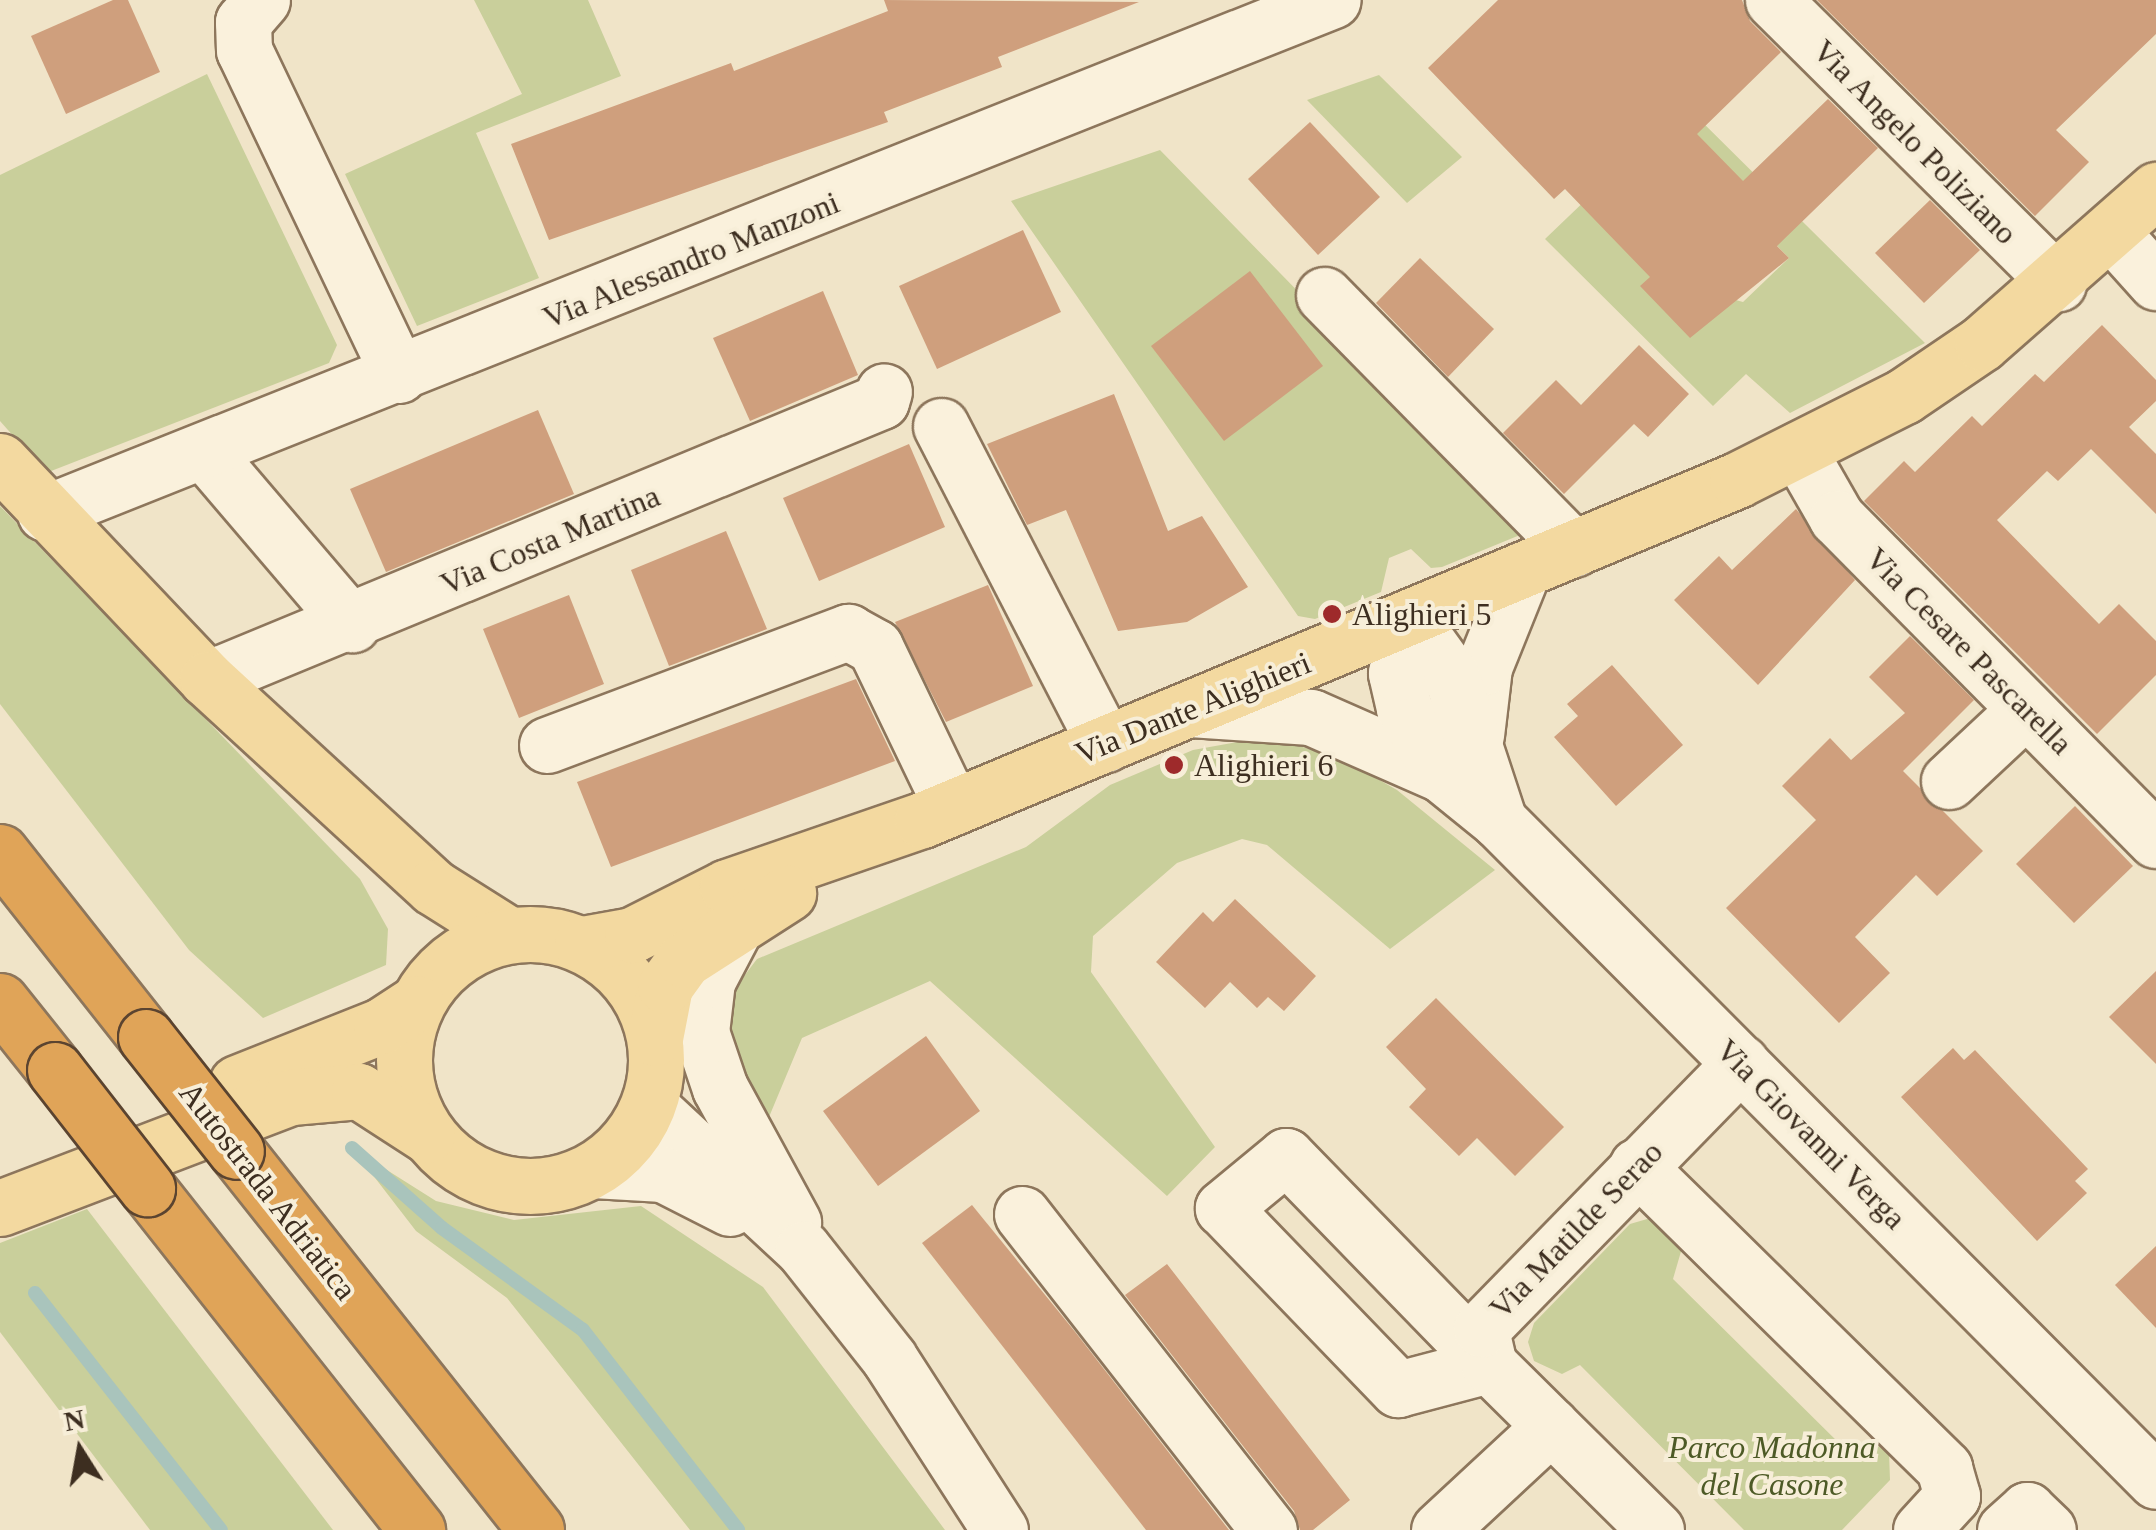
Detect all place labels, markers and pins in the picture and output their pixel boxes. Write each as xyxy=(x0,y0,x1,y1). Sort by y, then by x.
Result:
place label: Alighieri 5 xyxy=(1352,595,1492,633)
marker: Alighieri 5 xyxy=(1321,603,1343,625)
place label: Alighieri 6 xyxy=(1194,746,1334,784)
marker: Alighieri 6 xyxy=(1163,754,1185,776)

